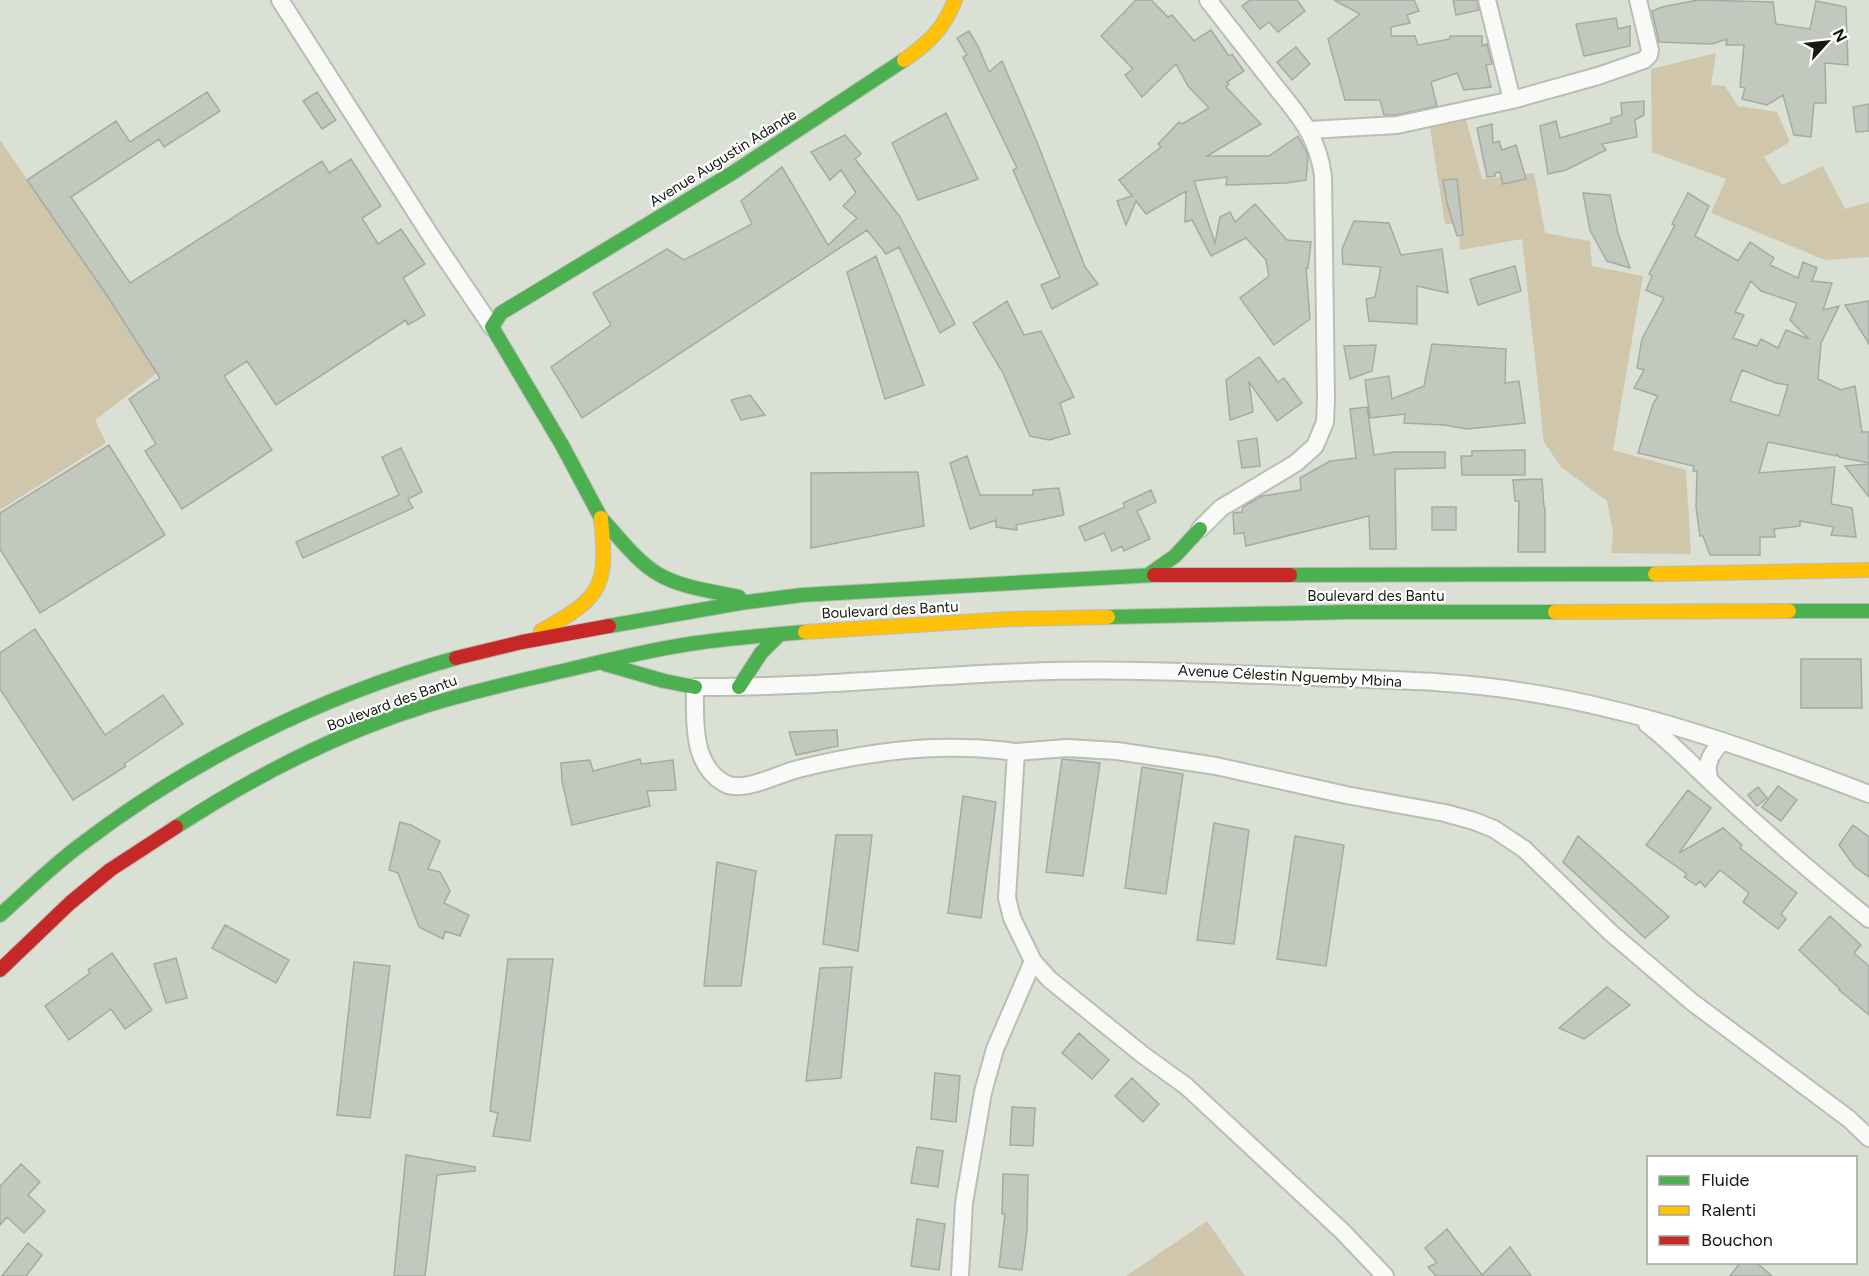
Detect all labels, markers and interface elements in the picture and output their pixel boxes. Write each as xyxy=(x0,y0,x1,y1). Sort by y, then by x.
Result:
north arrow xyxy=(1797,12,1857,72)
text: N xyxy=(1829,26,1851,45)
street label: Avenue Augustin Adande xyxy=(646,105,800,211)
street label: Boulevard des Bantu xyxy=(1307,587,1445,605)
street label: Boulevard des Bantu xyxy=(821,597,959,623)
street label: Avenue Célestin Nguemby Mbina xyxy=(1178,661,1402,691)
street label: Boulevard des Bantu xyxy=(324,671,460,735)
legend xyxy=(1647,1156,1857,1264)
text: Fluide xyxy=(1701,1169,1750,1191)
text: Ralenti xyxy=(1701,1199,1756,1221)
text: Bouchon xyxy=(1701,1229,1773,1251)

